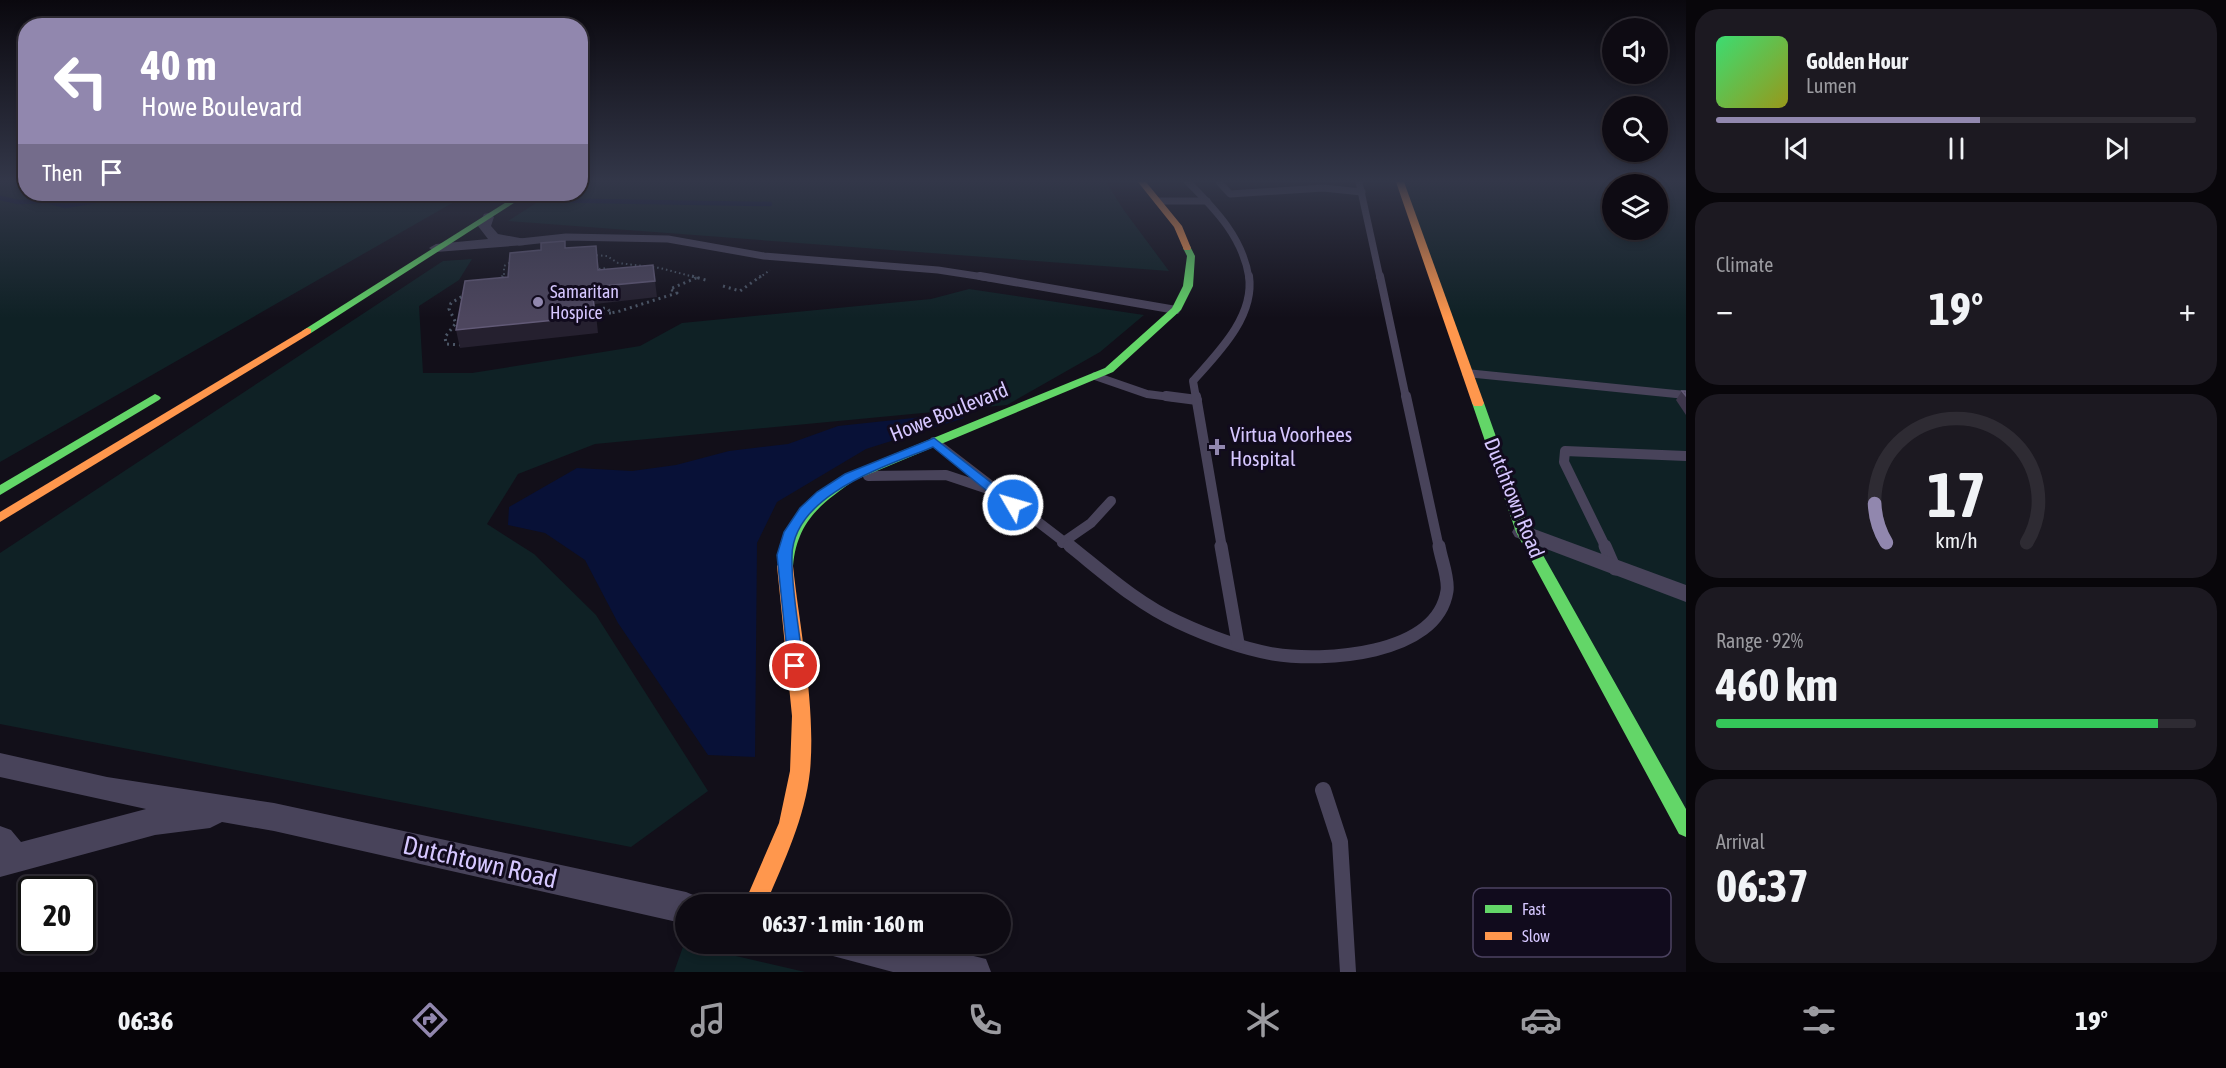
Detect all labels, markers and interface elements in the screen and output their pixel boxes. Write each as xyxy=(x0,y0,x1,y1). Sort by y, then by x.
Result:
map controls xyxy=(1602,18,1668,240)
button: sound xyxy=(1602,18,1668,84)
text: 40 m xyxy=(141,41,216,89)
icon: left xyxy=(42,42,120,120)
text: Golden Hour xyxy=(1806,48,1908,74)
text: Lumen xyxy=(1806,74,1857,97)
text: Howe Boulevard xyxy=(141,91,303,122)
button: search xyxy=(1602,96,1668,162)
icon: previous xyxy=(1780,132,1813,165)
icon: pause xyxy=(1940,132,1973,165)
icon: next xyxy=(2100,132,2133,165)
icon: arrive xyxy=(95,156,128,189)
text: Then xyxy=(42,160,83,186)
button: layers xyxy=(1602,174,1668,240)
text: Climate xyxy=(1716,253,1773,276)
place label: Samaritan Hospice xyxy=(550,281,619,323)
text: 19° xyxy=(1929,283,1983,335)
text: − xyxy=(1716,290,1733,328)
text: + xyxy=(2179,290,2196,328)
marker: Samaritan Hospice xyxy=(531,295,545,309)
street label: Howe Boulevard xyxy=(886,376,1011,446)
place label: Virtua Voorhees Hospital xyxy=(1230,422,1352,470)
street label: Dutchtown Road xyxy=(1480,434,1550,561)
marker: Virtua Voorhees Hospital xyxy=(1208,438,1226,456)
text: 17 xyxy=(1927,459,1985,530)
position arrow xyxy=(981,473,1045,537)
text: km/h xyxy=(1935,528,1977,553)
text: Range · 92% xyxy=(1716,629,1803,652)
pin xyxy=(769,640,820,691)
icon: arrive xyxy=(778,649,811,682)
text: 460 km xyxy=(1716,659,1838,711)
street label: Dutchtown Road xyxy=(400,830,560,894)
text: Arrival xyxy=(1716,830,1765,853)
text: 06:37 xyxy=(1716,860,1809,912)
speed limit sign: 20 xyxy=(18,876,96,954)
legend xyxy=(1473,888,1671,957)
text: Fast xyxy=(1522,900,1546,918)
text: 06:37 · 1 min · 160 m xyxy=(762,911,924,937)
text: Slow xyxy=(1522,927,1550,945)
icon: directions xyxy=(409,999,451,1041)
icon: music xyxy=(687,999,729,1041)
icon: phone xyxy=(964,999,1006,1041)
icon: climate xyxy=(1242,999,1284,1041)
icon: car xyxy=(1520,999,1562,1041)
icon: filters xyxy=(1798,999,1840,1041)
text: 06:36 xyxy=(118,1005,173,1036)
text: 19° xyxy=(2075,1005,2108,1036)

